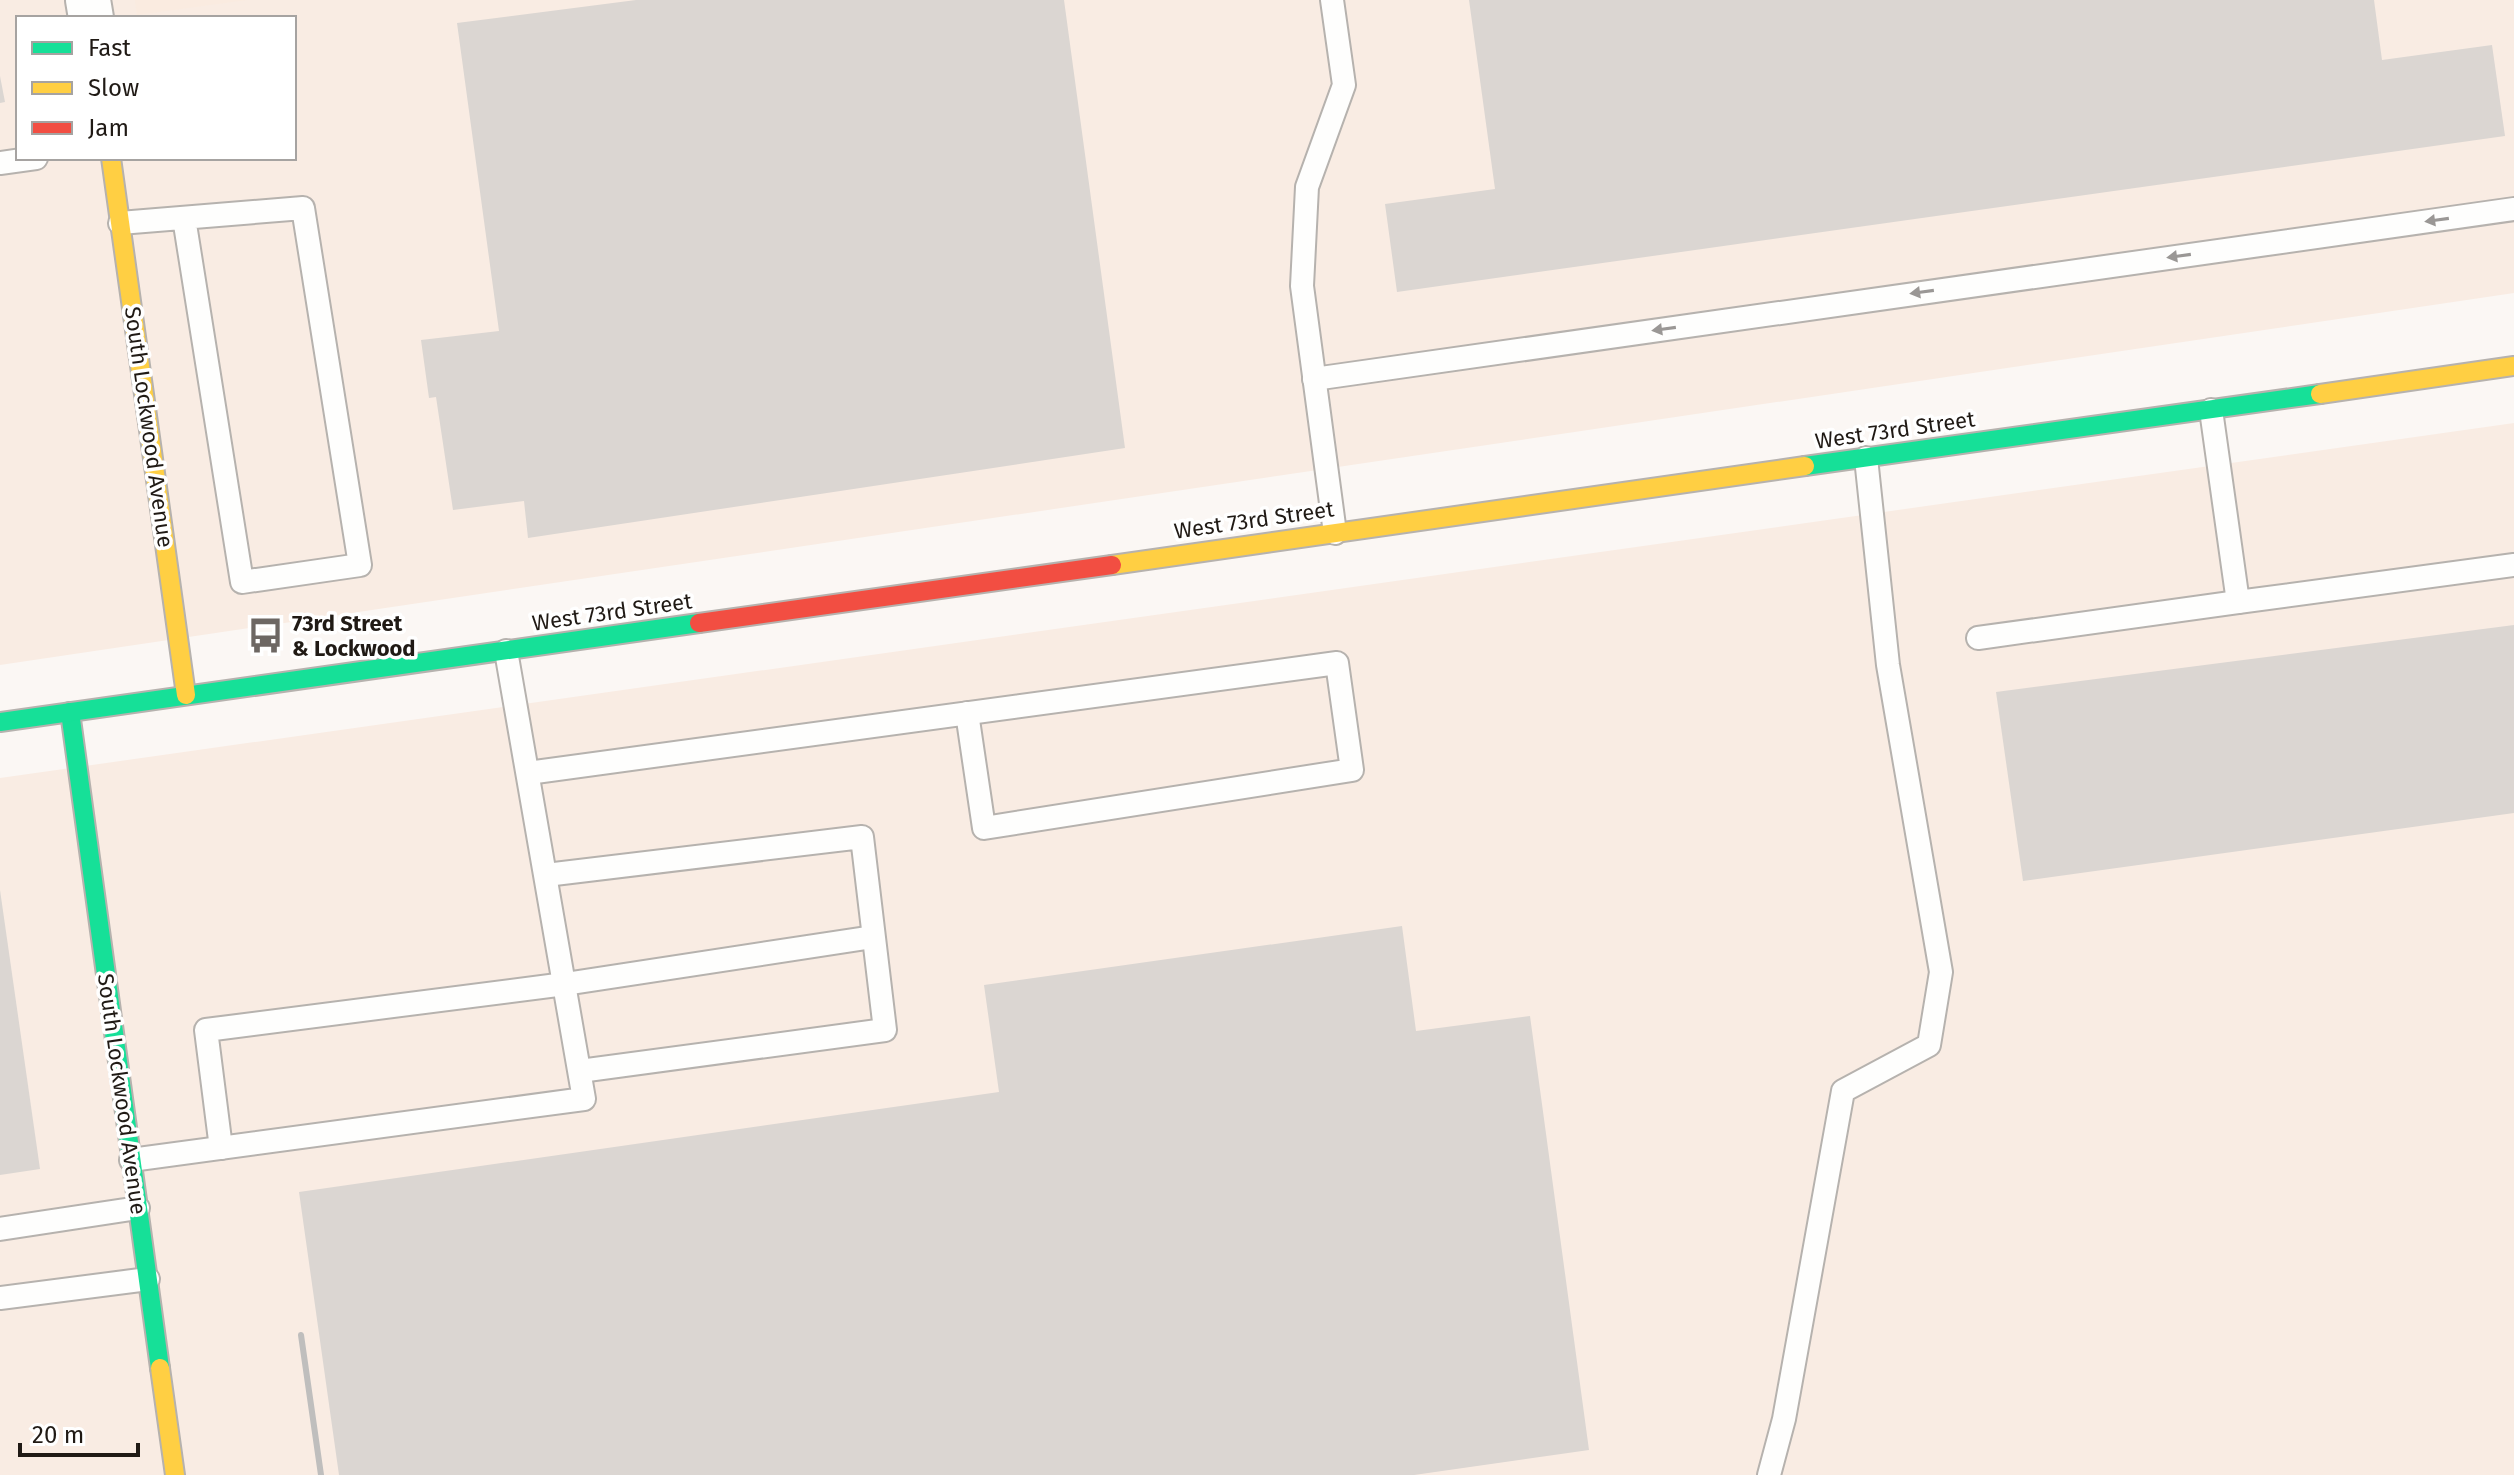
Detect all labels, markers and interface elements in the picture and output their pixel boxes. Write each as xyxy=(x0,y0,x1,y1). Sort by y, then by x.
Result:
legend xyxy=(16,16,296,160)
text: Fast xyxy=(88,34,131,62)
text: Slow xyxy=(88,74,139,102)
text: Jam xyxy=(88,114,129,142)
one-way arrow xyxy=(2424,213,2449,226)
one-way arrow xyxy=(2166,250,2191,263)
one-way arrow xyxy=(1909,286,1934,299)
street label: South Lockwood Avenue xyxy=(119,305,179,549)
one-way arrow xyxy=(1652,323,1677,336)
street label: West 73rd Street xyxy=(1813,405,1977,455)
street label: West 73rd Street xyxy=(1172,495,1336,545)
street label: West 73rd Street xyxy=(530,587,694,637)
place label: 73rd Street & Lockwood xyxy=(292,610,416,662)
bus stop icon: 73rd Street & Lockwood xyxy=(247,617,285,655)
street label: South Lockwood Avenue xyxy=(92,972,152,1216)
scale bar xyxy=(20,1407,138,1457)
text: 20 m xyxy=(32,1421,84,1449)

